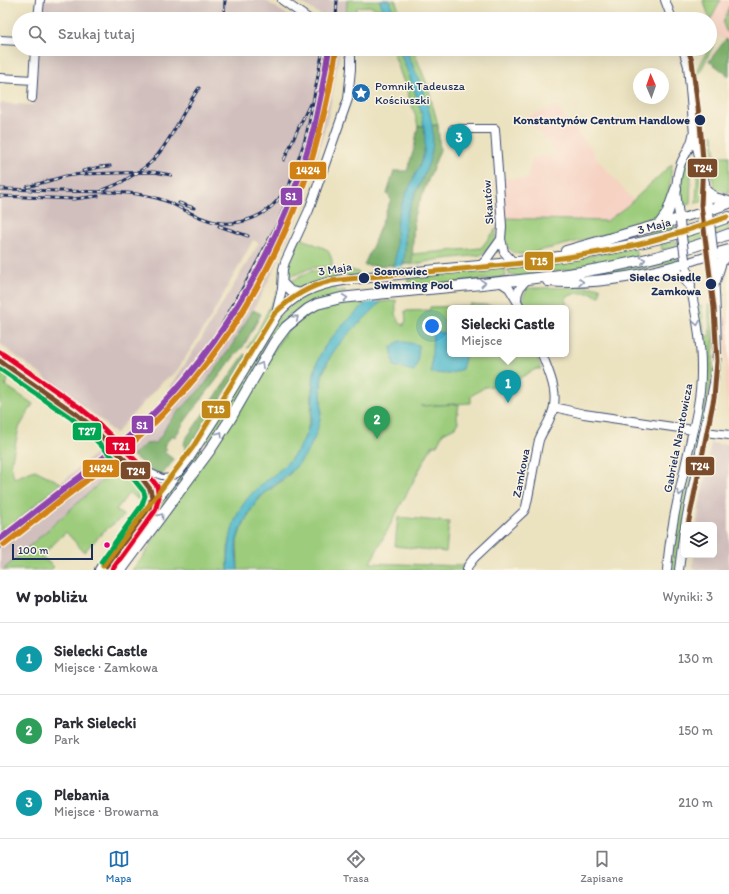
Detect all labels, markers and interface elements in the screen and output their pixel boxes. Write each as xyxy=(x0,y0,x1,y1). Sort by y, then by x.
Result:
search box xyxy=(12,12,717,56)
icon: search xyxy=(26,23,48,45)
text: Szukaj tutaj xyxy=(58,25,135,43)
north arrow xyxy=(633,68,669,104)
place label: Pomnik Tadeusza Kościuszki xyxy=(375,79,466,107)
place icon: Pomnik Tadeusza Kościuszki xyxy=(350,82,372,104)
place label: Konstantynów Centrum Handlowe xyxy=(513,113,690,128)
marker: Konstantynów Centrum Handlowe xyxy=(693,113,707,127)
pin: 3 xyxy=(446,124,472,157)
line badge: T24 xyxy=(687,158,718,178)
line badge: 1424 xyxy=(289,161,327,180)
text: T24 xyxy=(693,162,713,175)
text: 1424 xyxy=(296,164,320,177)
street label: Skautów xyxy=(479,179,497,225)
line badge: S1 xyxy=(280,187,303,206)
text: S1 xyxy=(285,190,298,203)
street label: 3 Maja xyxy=(636,215,672,237)
line badge: T15 xyxy=(524,251,554,271)
text: T15 xyxy=(529,255,548,268)
one-way arrow xyxy=(639,257,646,265)
street label: 3 Maja xyxy=(317,259,353,279)
place label: Sosnowiec Swimming Pool xyxy=(374,264,453,293)
place label: Sielec Osiedle Zamkowa xyxy=(629,270,702,298)
marker: Sosnowiec Swimming Pool xyxy=(357,271,371,285)
marker: Sielec Osiedle Zamkowa xyxy=(704,277,718,291)
one-way arrow xyxy=(578,278,584,286)
one-way arrow xyxy=(480,279,486,288)
one-way arrow xyxy=(342,294,348,303)
popup xyxy=(447,305,569,357)
one-way arrow xyxy=(292,315,299,322)
text: Sielecki Castle xyxy=(461,315,555,333)
your location xyxy=(422,316,442,336)
one-way arrow xyxy=(693,320,701,326)
text: Miejsce xyxy=(461,333,502,348)
one-way arrow xyxy=(257,362,264,369)
pin: 1 xyxy=(495,370,521,403)
street label: Gabriela Narutowicza xyxy=(661,381,696,494)
line badge: T15 xyxy=(201,400,231,419)
text: T15 xyxy=(206,403,225,416)
pin: 2 xyxy=(364,406,390,439)
line badge: S1 xyxy=(131,415,154,434)
text: S1 xyxy=(136,419,149,432)
line badge: T27 xyxy=(72,422,102,441)
text: T27 xyxy=(77,425,96,438)
one-way arrow xyxy=(215,432,222,439)
line badge: T21 xyxy=(105,436,136,455)
text: T21 xyxy=(111,440,130,453)
street label: Zamkowa xyxy=(509,446,533,499)
line badge: T24 xyxy=(685,456,715,476)
line badge: 1424 xyxy=(82,459,120,478)
text: T24 xyxy=(690,460,710,473)
line badge: T24 xyxy=(120,461,151,480)
text: 1424 xyxy=(89,462,113,475)
text: T24 xyxy=(126,465,146,478)
one-way arrow xyxy=(676,490,684,496)
one-way arrow xyxy=(156,514,163,521)
map controls xyxy=(681,522,717,558)
button: layers xyxy=(681,522,717,558)
unlabelled marker xyxy=(102,540,112,550)
scale bar xyxy=(12,542,93,561)
text: 100 m xyxy=(18,544,48,557)
text: W pobliżu xyxy=(16,586,87,606)
text: Wyniki: 3 xyxy=(662,589,713,604)
text: Sielecki Castle xyxy=(54,642,147,660)
text: 1 xyxy=(26,651,32,666)
text: 130 m xyxy=(678,651,713,666)
text: Miejsce · Zamkowa xyxy=(54,660,158,675)
text: Park Sielecki xyxy=(54,714,136,732)
text: 2 xyxy=(26,723,32,738)
text: 150 m xyxy=(678,723,713,738)
text: Park xyxy=(54,732,80,747)
text: Plebania xyxy=(54,786,109,804)
text: 3 xyxy=(25,795,33,810)
text: 210 m xyxy=(678,795,713,810)
text: Miejsce · Browarna xyxy=(54,804,159,819)
tab: Mapa xyxy=(106,848,131,885)
tab: Trasa xyxy=(343,848,369,885)
tab: Zapisane xyxy=(580,848,623,885)

